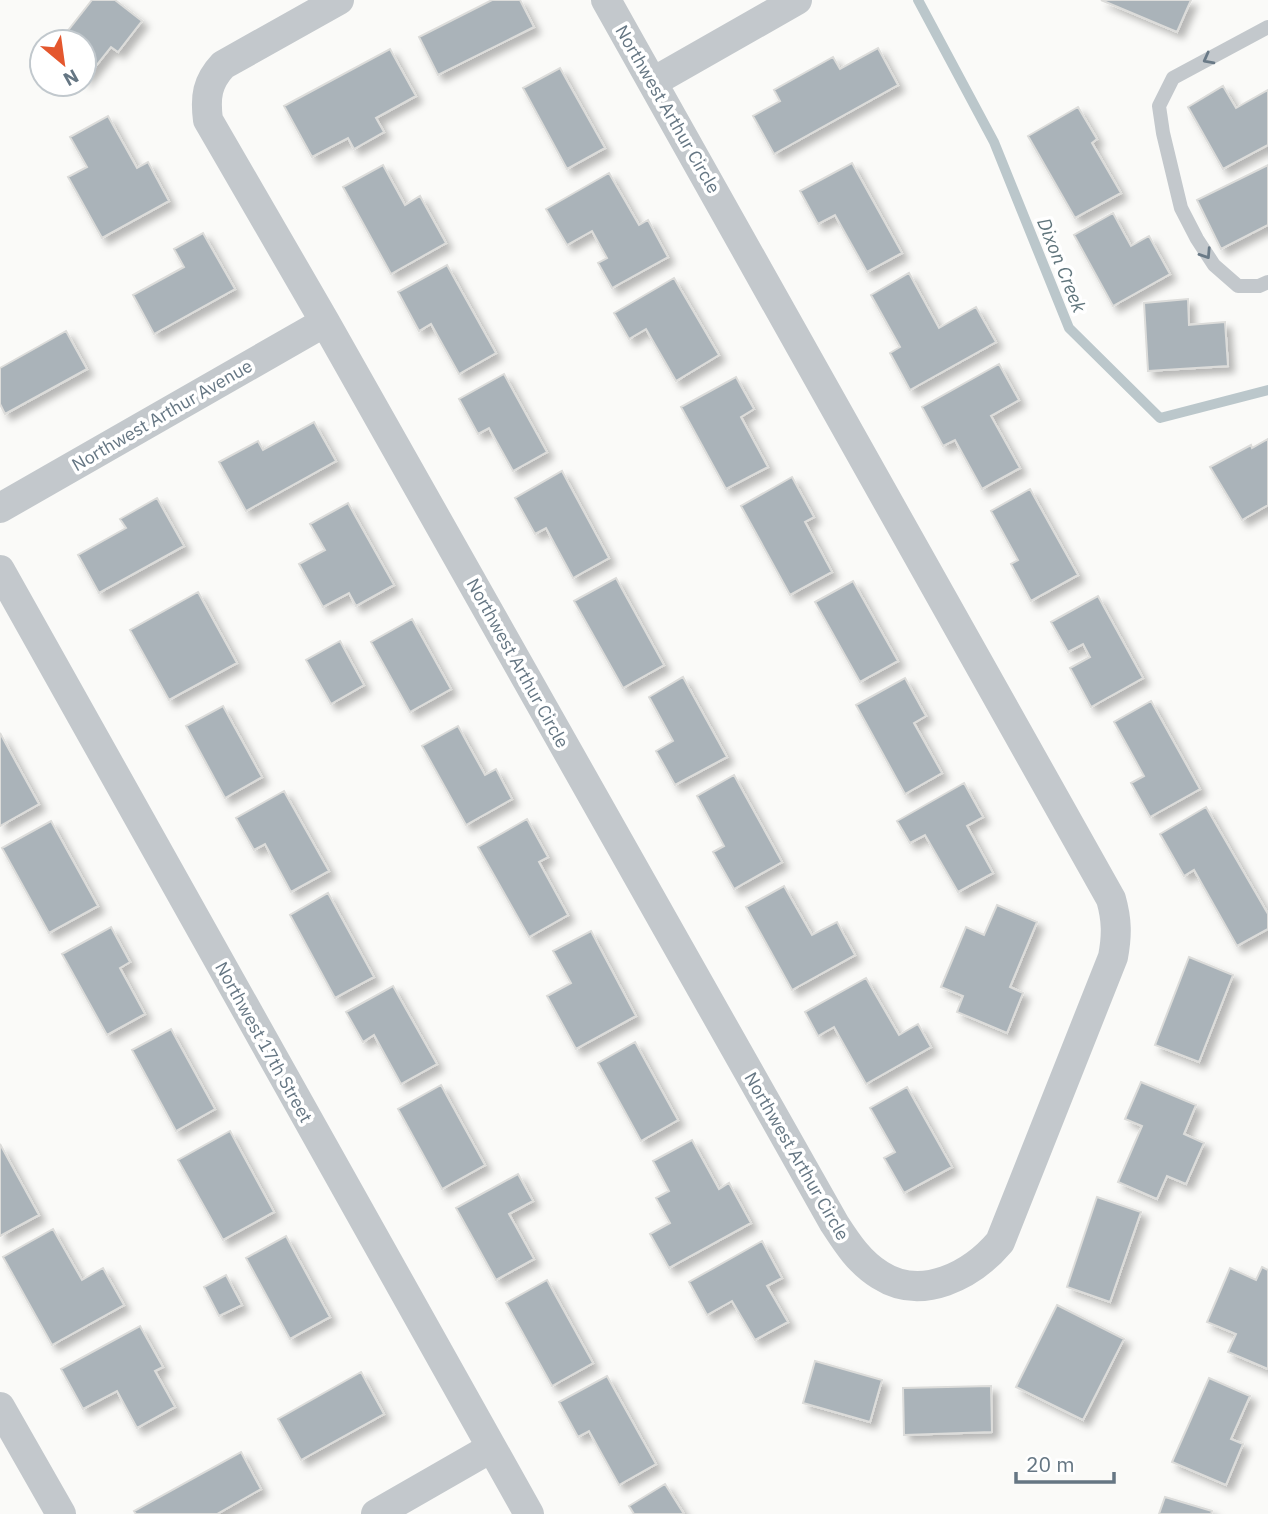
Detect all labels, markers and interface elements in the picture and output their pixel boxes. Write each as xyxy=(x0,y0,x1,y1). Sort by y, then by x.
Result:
street label: Northwest Arthur Circle xyxy=(610,21,726,197)
north arrow xyxy=(28,28,98,98)
one-way arrow xyxy=(1203,51,1215,64)
text: N xyxy=(59,64,83,92)
water label: Dixon Creek xyxy=(1032,214,1092,317)
one-way arrow xyxy=(1198,246,1211,259)
street label: Northwest Arthur Avenue xyxy=(68,354,256,476)
street label: Northwest Arthur Circle xyxy=(462,574,574,752)
street label: Northwest 17th Street xyxy=(210,957,318,1127)
street label: Northwest Arthur Circle xyxy=(739,1068,855,1244)
scale bar xyxy=(1016,1440,1114,1484)
text: 20 m xyxy=(1026,1450,1075,1478)

